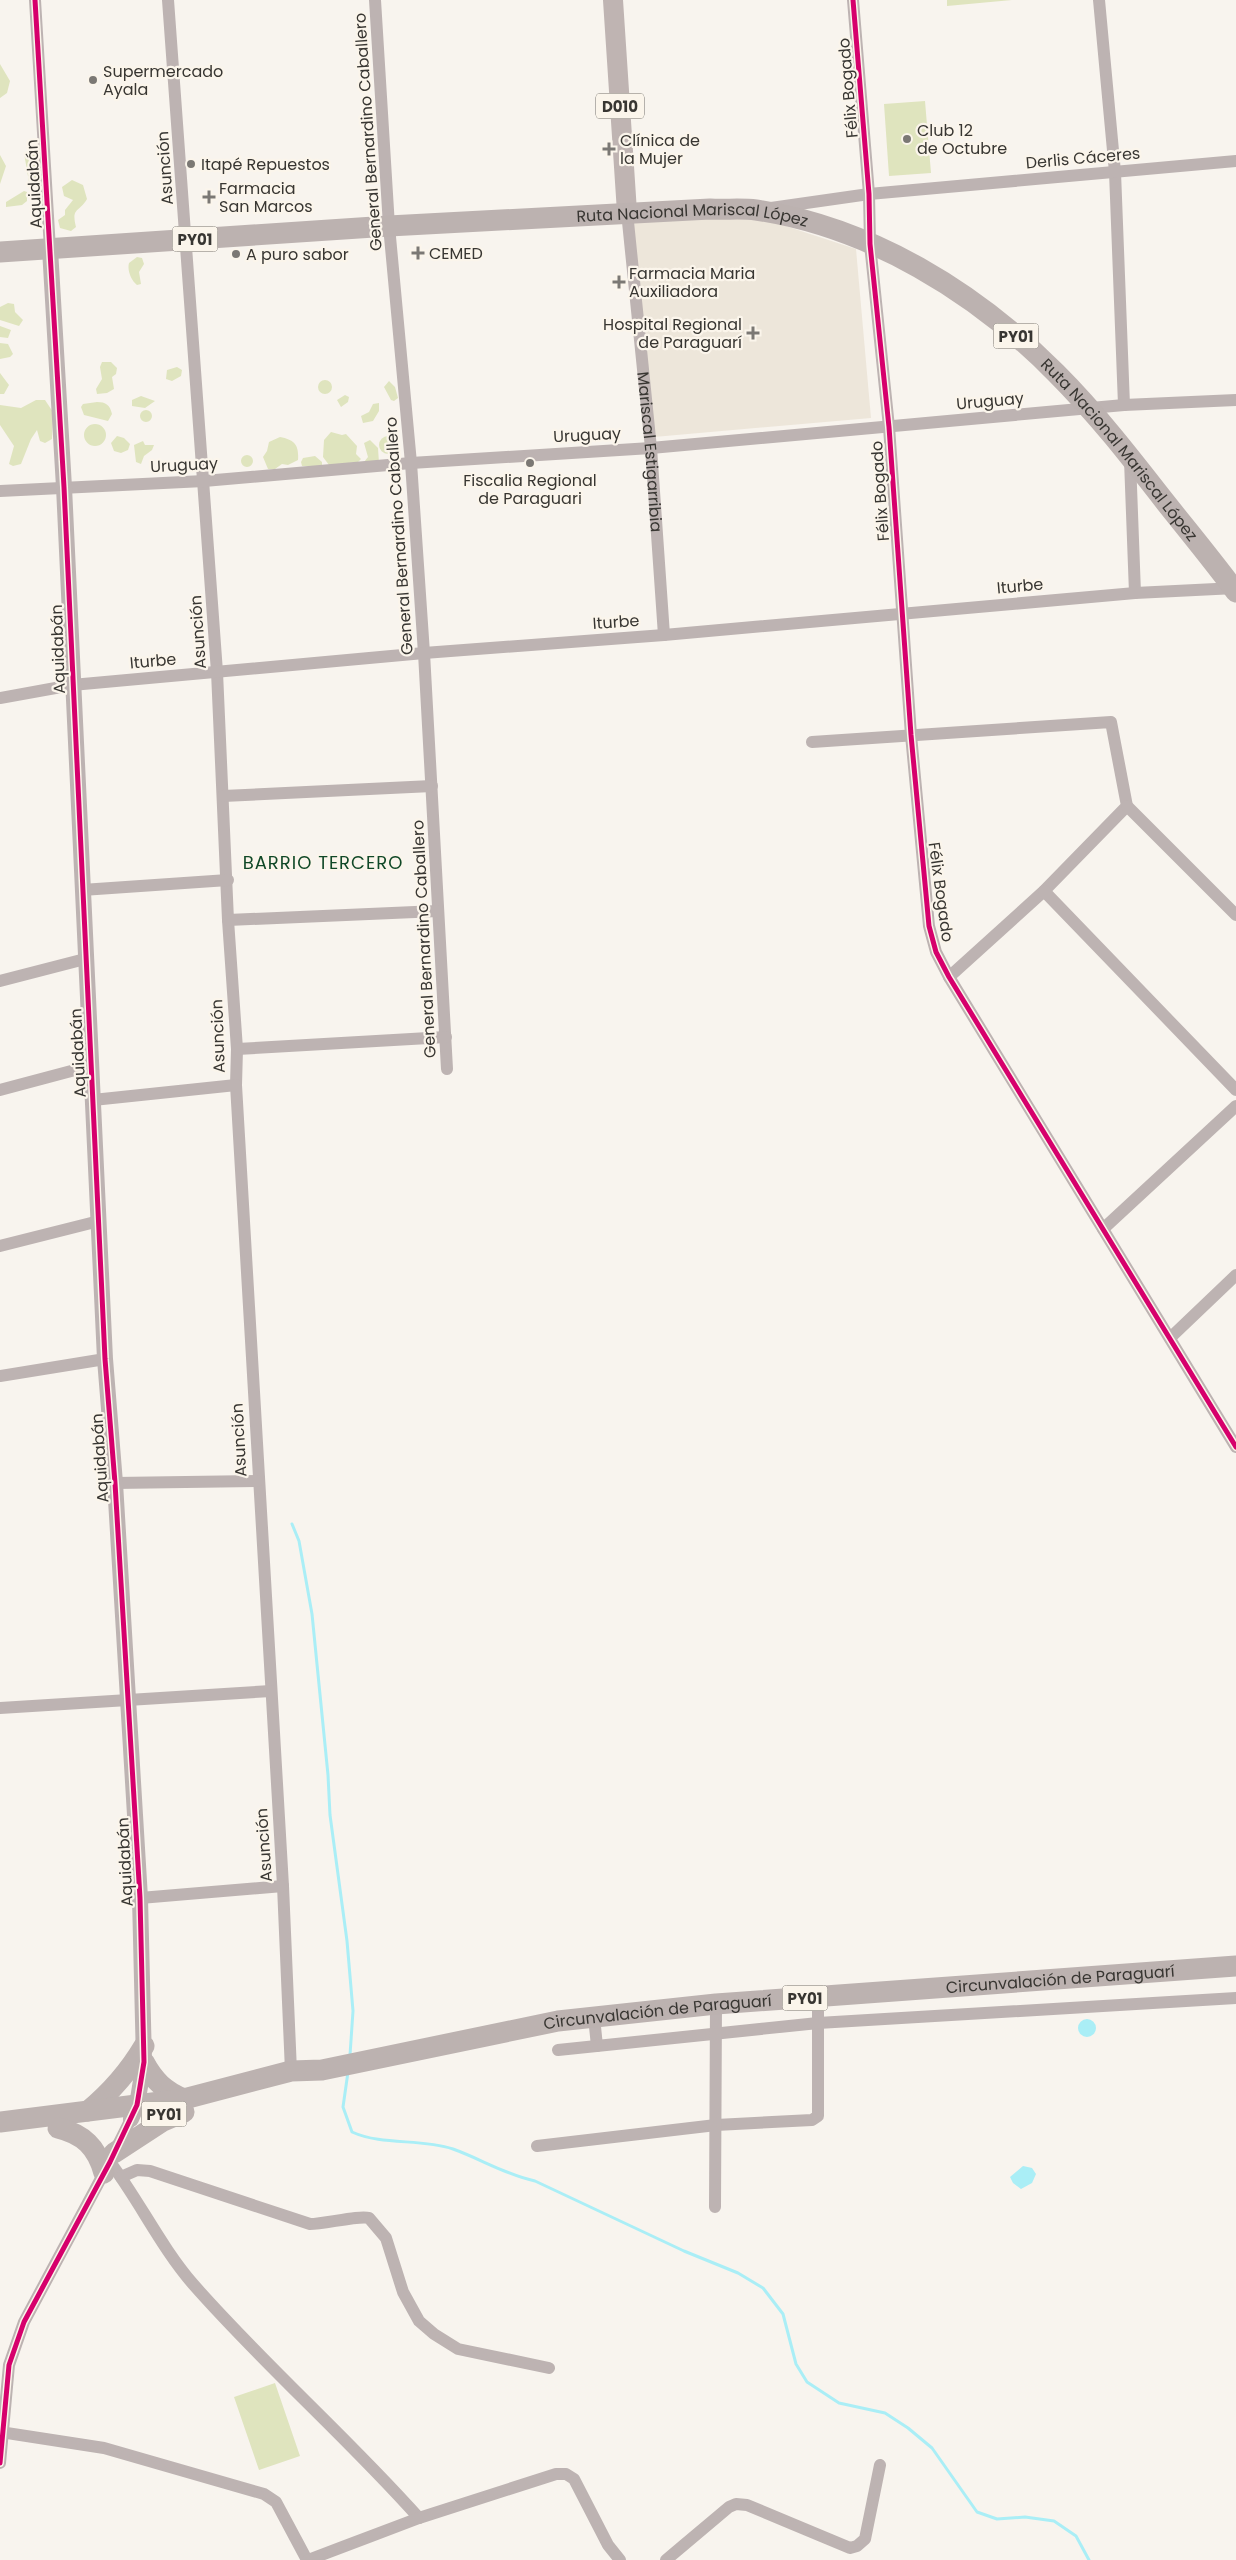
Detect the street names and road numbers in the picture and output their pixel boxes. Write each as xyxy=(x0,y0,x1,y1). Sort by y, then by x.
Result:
street label: General Bernardino Caballero xyxy=(348,12,388,252)
street label: Félix Bogado xyxy=(832,37,864,139)
road number: D010 xyxy=(596,94,644,118)
street label: Asunción xyxy=(151,130,179,206)
street label: Aquidabán xyxy=(20,139,48,229)
street label: Derlis Cáceres xyxy=(1025,142,1141,174)
street label: Ruta Nacional Mariscal López xyxy=(576,197,811,232)
road number: PY01 xyxy=(172,226,218,252)
road number: PY01 xyxy=(994,324,1038,348)
street label: Ruta Nacional Mariscal López xyxy=(1036,353,1203,546)
street label: Mariscal Estigarribia xyxy=(632,370,668,533)
street label: Uruguay xyxy=(955,387,1025,415)
street label: General Bernardino Caballero xyxy=(379,416,419,656)
street label: Uruguay xyxy=(552,422,622,448)
street label: Félix Bogado xyxy=(865,440,895,542)
street label: Uruguay xyxy=(149,452,219,478)
street label: Iturbe xyxy=(996,573,1044,599)
street label: Asunción xyxy=(184,594,212,670)
street label: Aquidabán xyxy=(45,604,71,694)
street label: Iturbe xyxy=(592,609,640,635)
street label: Iturbe xyxy=(129,648,177,674)
street label: General Bernardino Caballero xyxy=(406,819,442,1059)
street label: Félix Bogado xyxy=(923,841,959,943)
street label: Asunción xyxy=(205,999,231,1073)
street label: Aquidabán xyxy=(64,1008,92,1098)
street label: Asunción xyxy=(226,1403,252,1477)
street label: Aquidabán xyxy=(85,1413,115,1503)
street label: Asunción xyxy=(250,1807,278,1883)
street label: Aquidabán xyxy=(111,1817,139,1907)
street label: Circunvalación de Paraguarí xyxy=(945,1959,1175,1999)
road number: PY01 xyxy=(782,1986,828,2010)
street label: Circunvalación de Paraguarí xyxy=(541,1988,772,2035)
road number: PY01 xyxy=(142,2102,186,2126)

